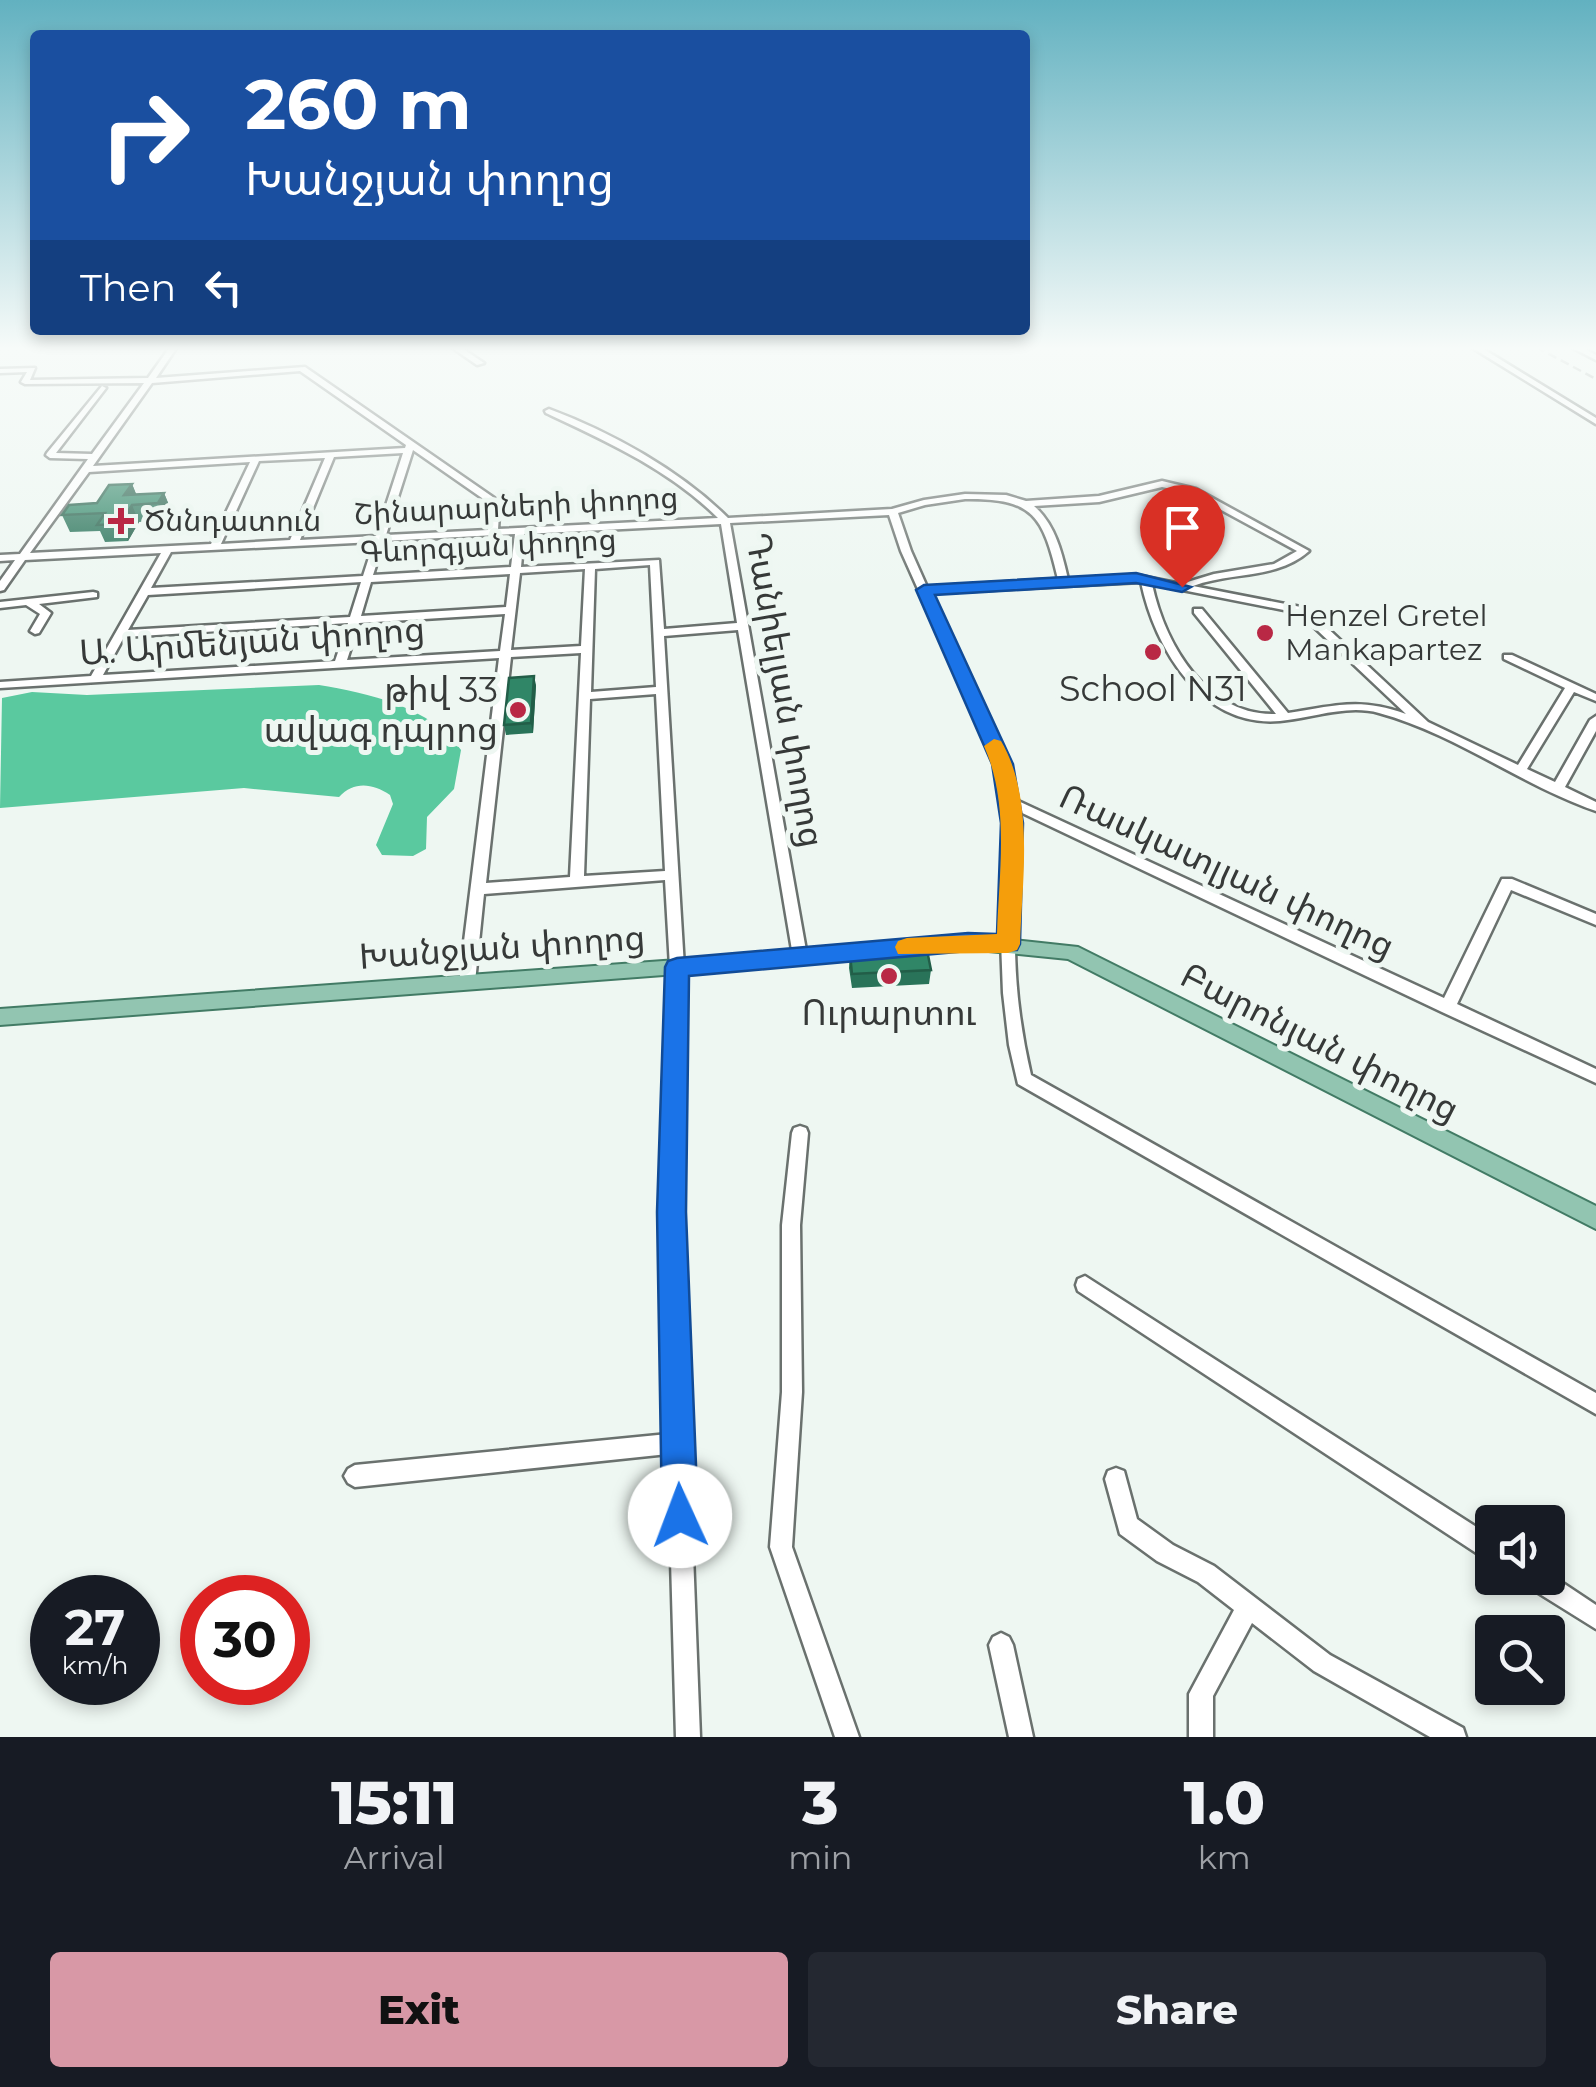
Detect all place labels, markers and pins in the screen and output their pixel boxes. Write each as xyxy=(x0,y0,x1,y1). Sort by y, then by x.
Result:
pin xyxy=(1140,485,1225,588)
place label: Ծննդատուն xyxy=(144,502,321,539)
marker: Ծննդատուն xyxy=(108,508,134,534)
place label: Henzel Gretel Mankapartez xyxy=(1285,597,1488,668)
marker: Henzel Gretel Mankapartez xyxy=(1254,622,1276,644)
marker: School N31 xyxy=(1142,641,1164,663)
place label: School N31 xyxy=(1059,667,1247,710)
place label: թիվ 33 ավագ դպրոց xyxy=(264,668,498,751)
marker: թիվ 33 ավագ դպրոց xyxy=(507,699,529,721)
marker: Ուրարտու xyxy=(878,965,900,987)
place label: Ուրարտու xyxy=(802,991,977,1034)

